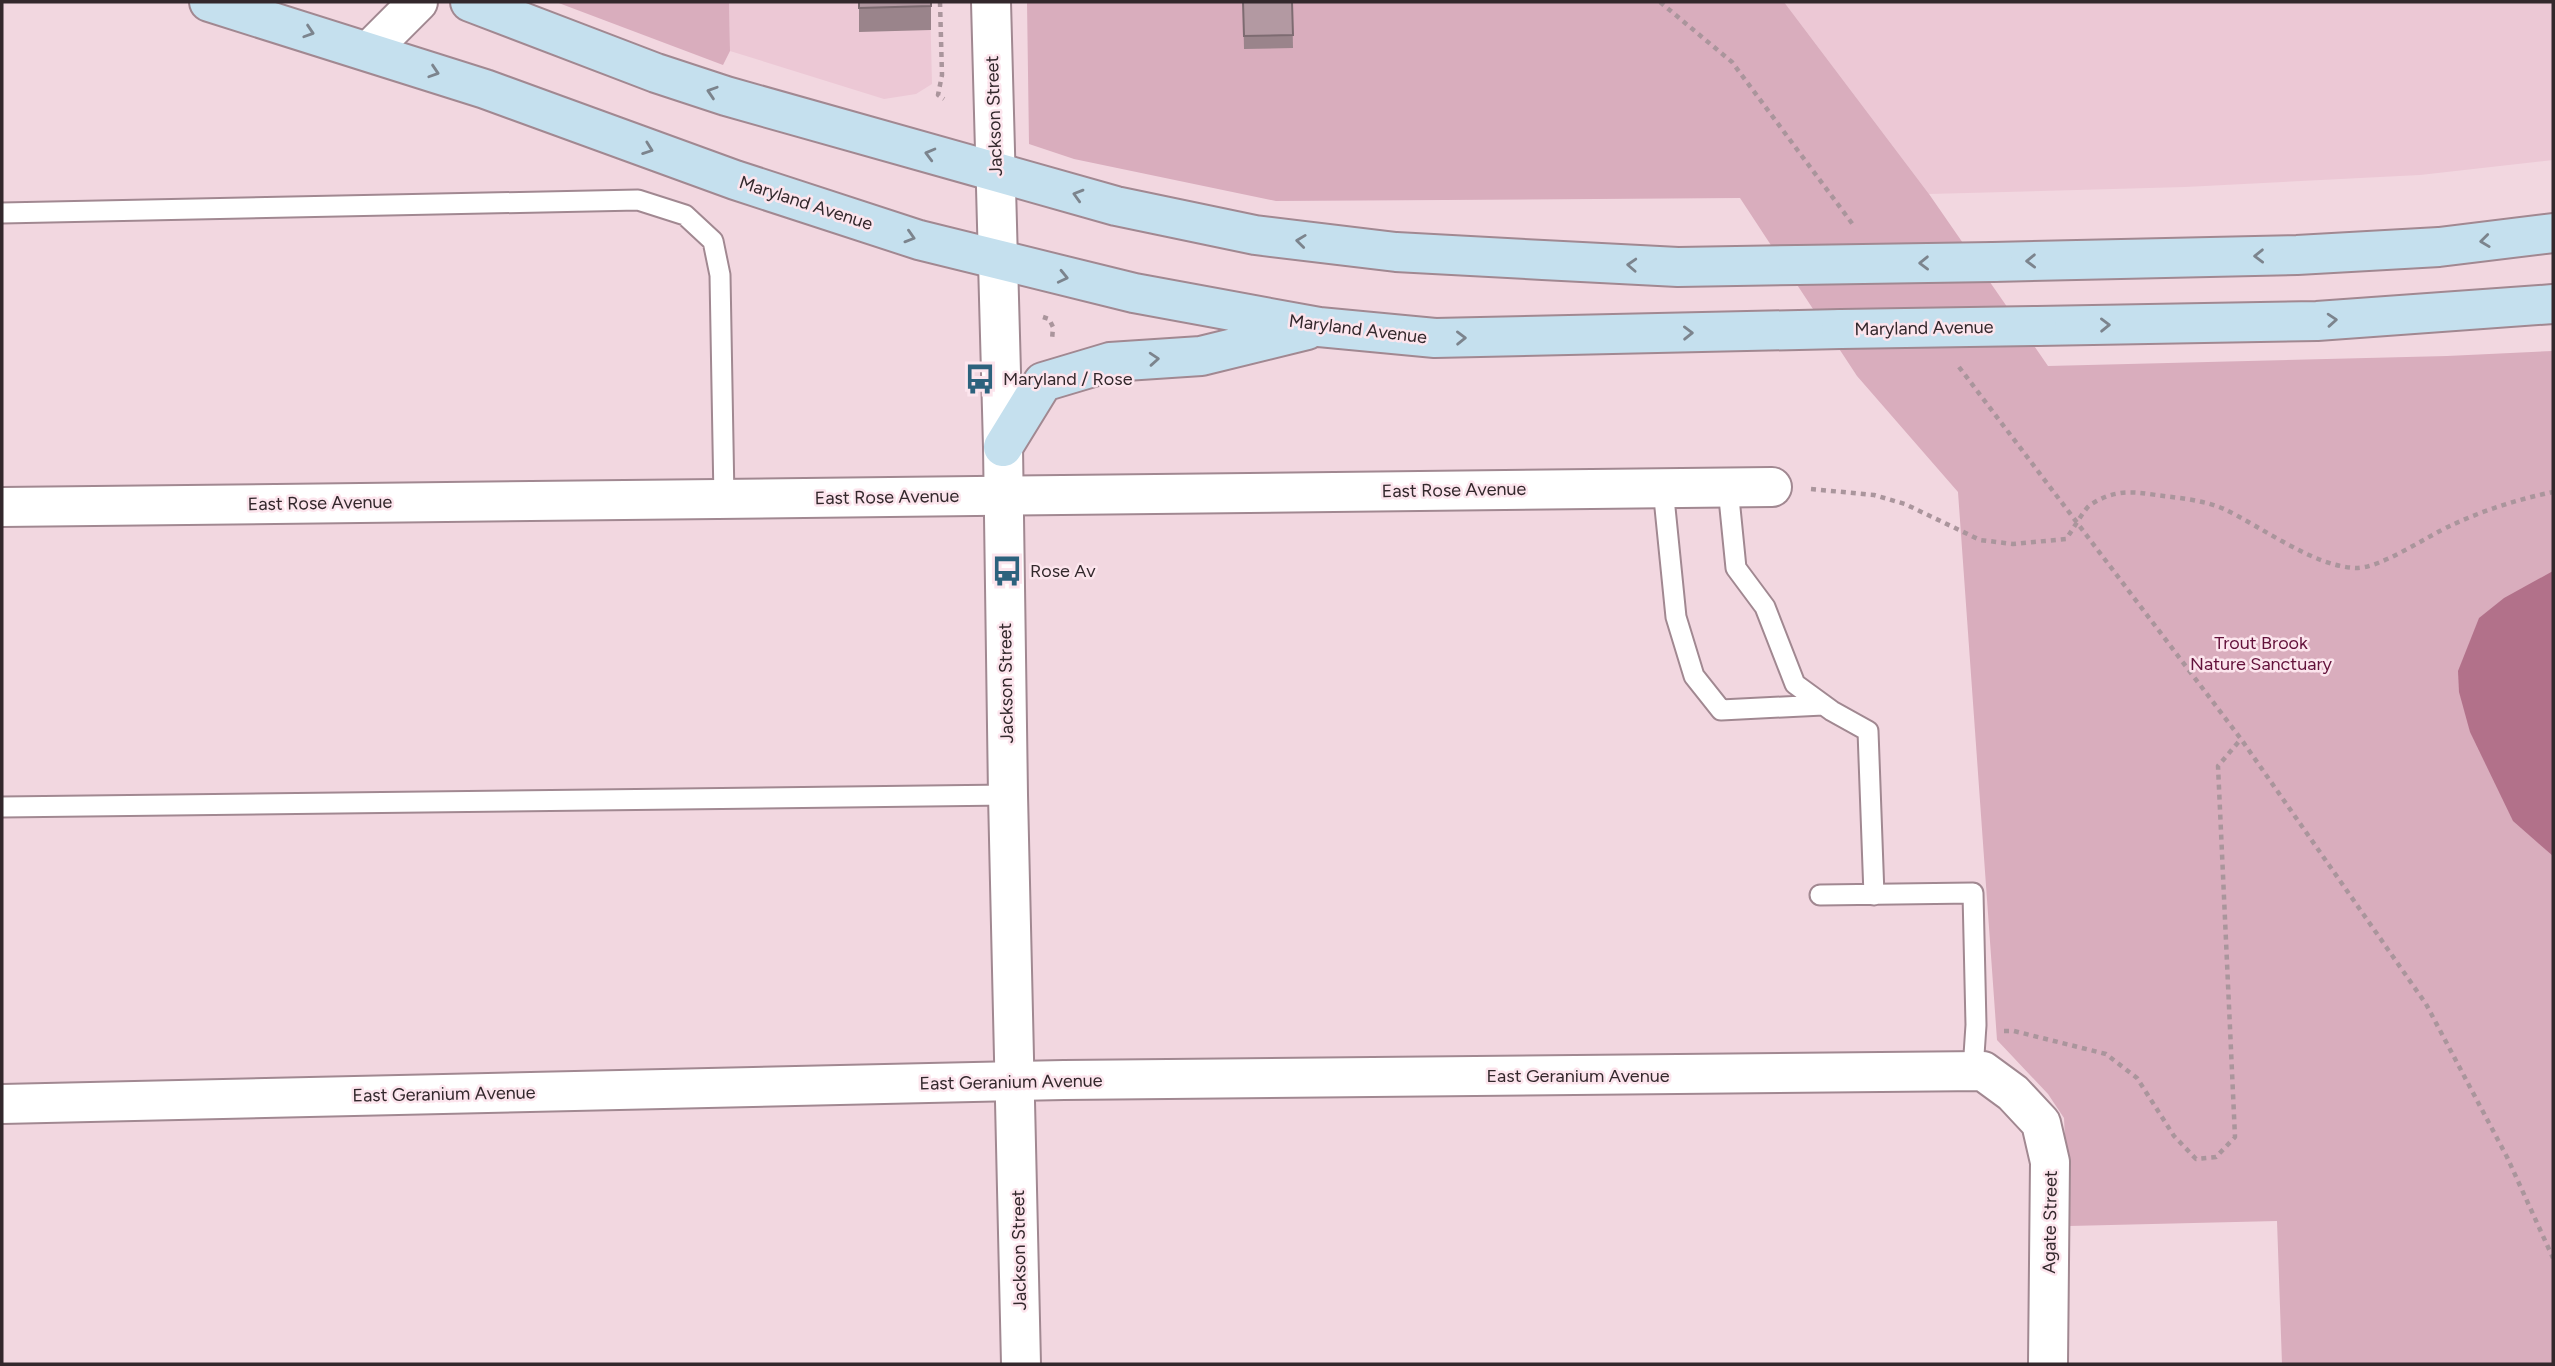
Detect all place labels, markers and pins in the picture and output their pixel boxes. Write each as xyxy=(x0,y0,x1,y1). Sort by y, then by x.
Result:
bus stop icon: Maryland / Rose xyxy=(963,362,997,396)
place label: Maryland / Rose xyxy=(1003,368,1133,390)
bus stop icon: Rose Av xyxy=(990,554,1024,588)
place label: Rose Av xyxy=(1030,560,1096,582)

